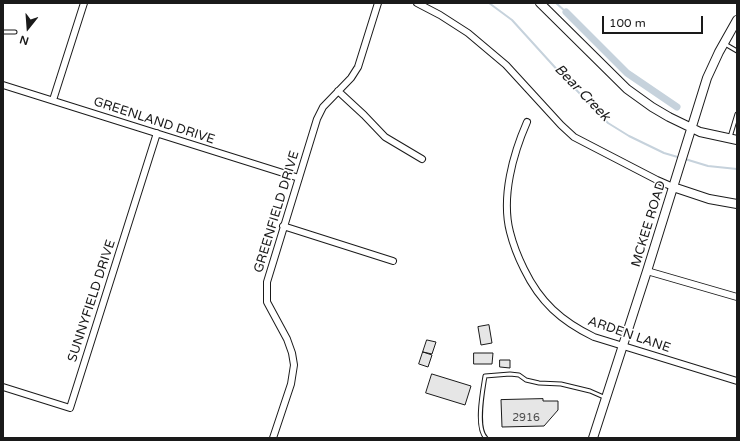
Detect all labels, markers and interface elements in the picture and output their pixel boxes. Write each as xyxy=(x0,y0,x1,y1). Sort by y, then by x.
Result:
north arrow xyxy=(8,8,48,48)
scale bar xyxy=(604,8,705,34)
text: 100 m xyxy=(609,16,646,30)
text: N xyxy=(18,32,30,47)
water label: Bear Creek xyxy=(551,61,613,125)
street label: GREENLAND DRIVE xyxy=(91,94,217,148)
street label: GREENFIELD DRIVE xyxy=(251,149,303,275)
street label: MCKEE ROAD xyxy=(628,179,670,269)
street label: SUNNYFIELD DRIVE xyxy=(65,238,119,364)
street label: ARDEN LANE xyxy=(586,314,672,356)
house number: 2916 xyxy=(512,411,540,425)

